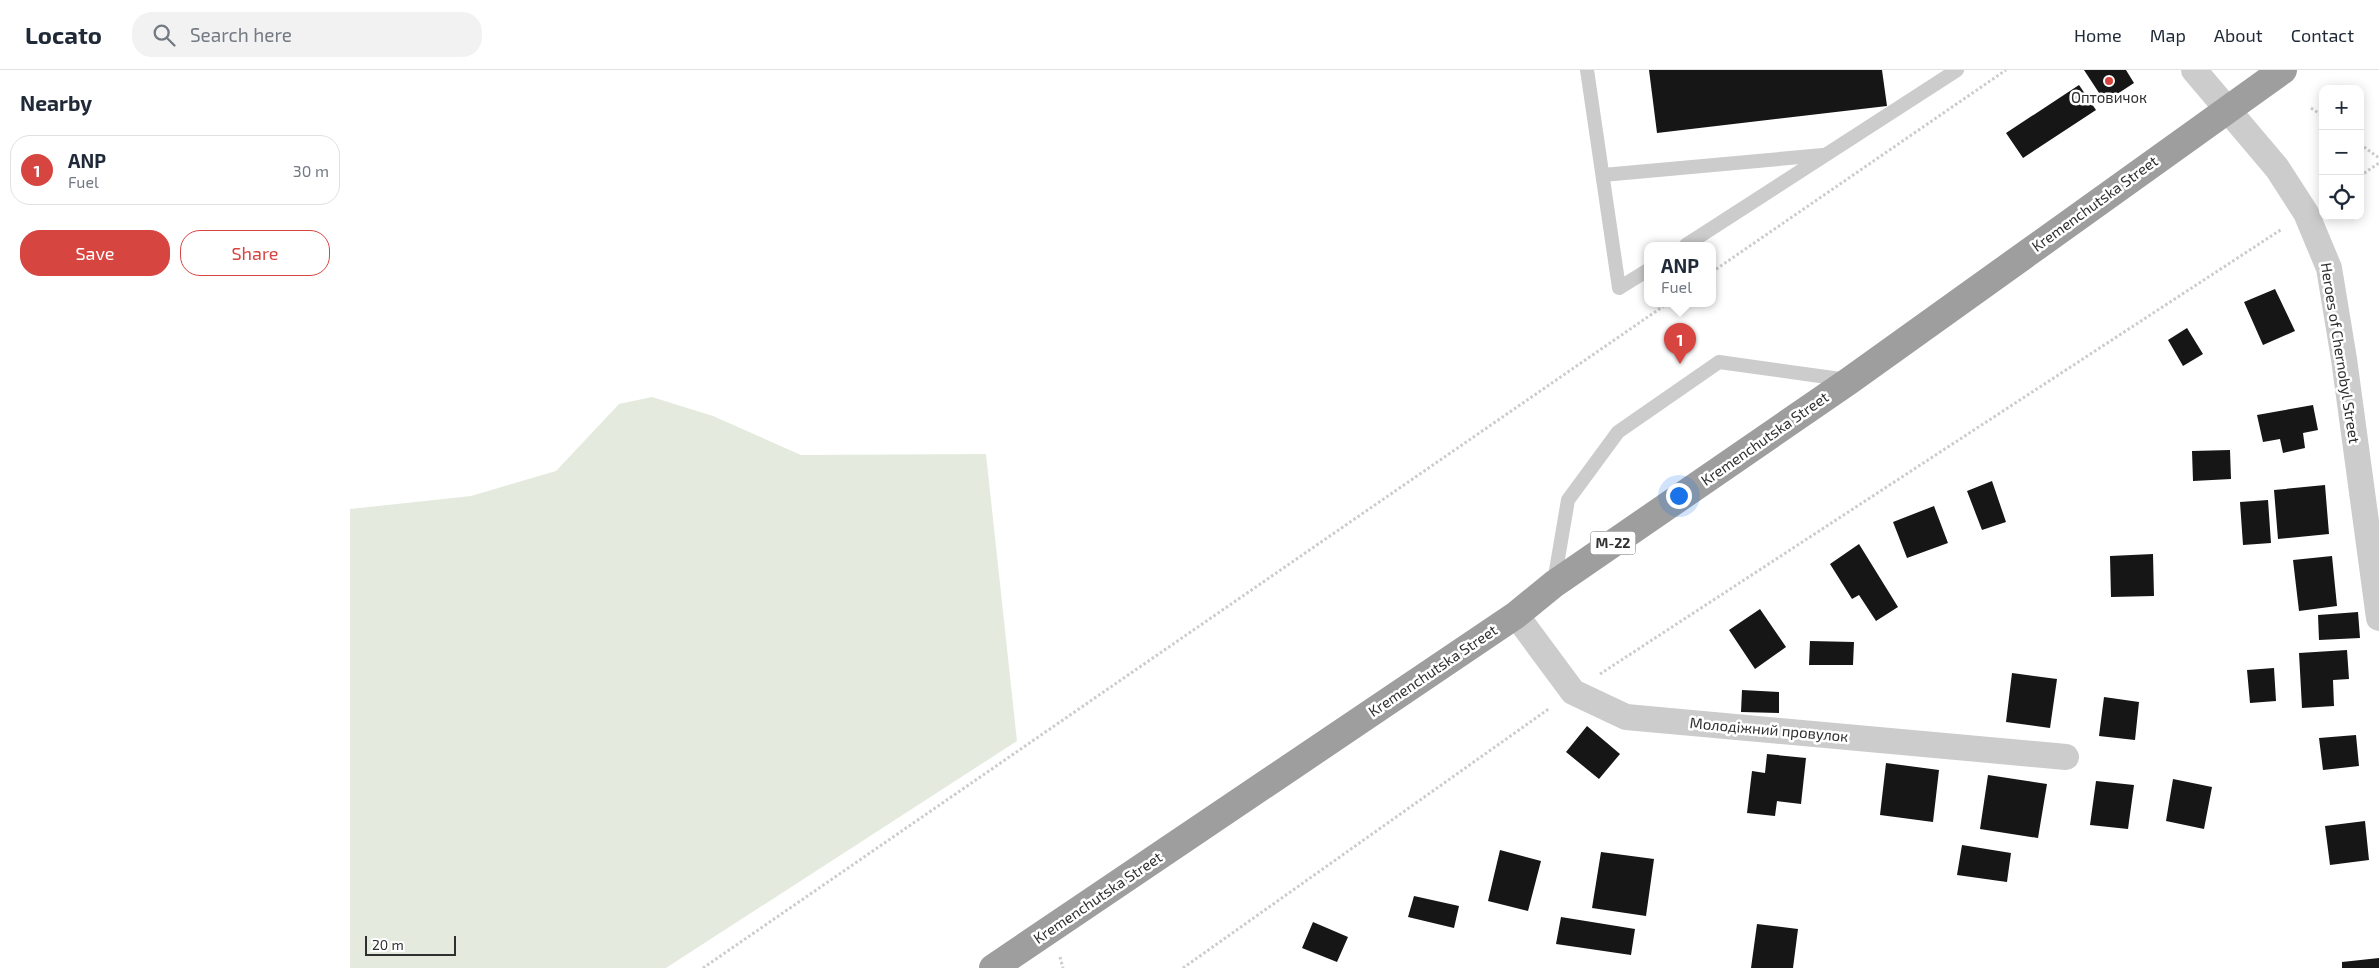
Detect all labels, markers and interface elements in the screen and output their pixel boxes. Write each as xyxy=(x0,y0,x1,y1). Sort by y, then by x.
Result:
search box xyxy=(132,12,482,57)
text: Locato xyxy=(25,20,102,49)
icon: search xyxy=(150,21,178,49)
text: Search here xyxy=(190,23,292,46)
text: Home xyxy=(2074,24,2122,46)
text: Map xyxy=(2150,24,2186,46)
text: About xyxy=(2214,24,2263,46)
text: Contact xyxy=(2291,24,2354,46)
marker: Оптовичок xyxy=(2103,75,2115,87)
map controls xyxy=(2319,85,2364,220)
button: + xyxy=(2319,85,2364,130)
place label: Оптовичок xyxy=(2071,88,2147,106)
text: Nearby xyxy=(20,90,92,115)
button: − xyxy=(2319,130,2364,175)
text: ANP xyxy=(68,149,106,172)
street label: Kremenchutska Street xyxy=(2028,151,2161,255)
text: 1 xyxy=(34,161,40,180)
text: 30 m xyxy=(293,161,329,180)
text: Fuel xyxy=(68,172,99,191)
button: locate xyxy=(2319,175,2364,220)
button: Save xyxy=(20,230,170,276)
button: Share xyxy=(180,230,330,276)
popup xyxy=(1644,242,1716,307)
text: ANP xyxy=(1661,254,1699,277)
street label: Heroes of Chernobyl Street xyxy=(2318,261,2364,445)
text: Fuel xyxy=(1661,277,1692,296)
pin: 1 xyxy=(1664,323,1696,364)
street label: Kremenchutska Street xyxy=(1697,387,1832,489)
your location xyxy=(1666,483,1692,509)
road number: М-22 xyxy=(1590,532,1636,554)
street label: Kremenchutska Street xyxy=(1365,620,1500,720)
street label: Молодіжний провулок xyxy=(1689,713,1849,746)
street label: Kremenchutska Street xyxy=(1030,847,1165,947)
scale bar xyxy=(365,933,456,956)
text: 20 m xyxy=(372,936,404,953)

